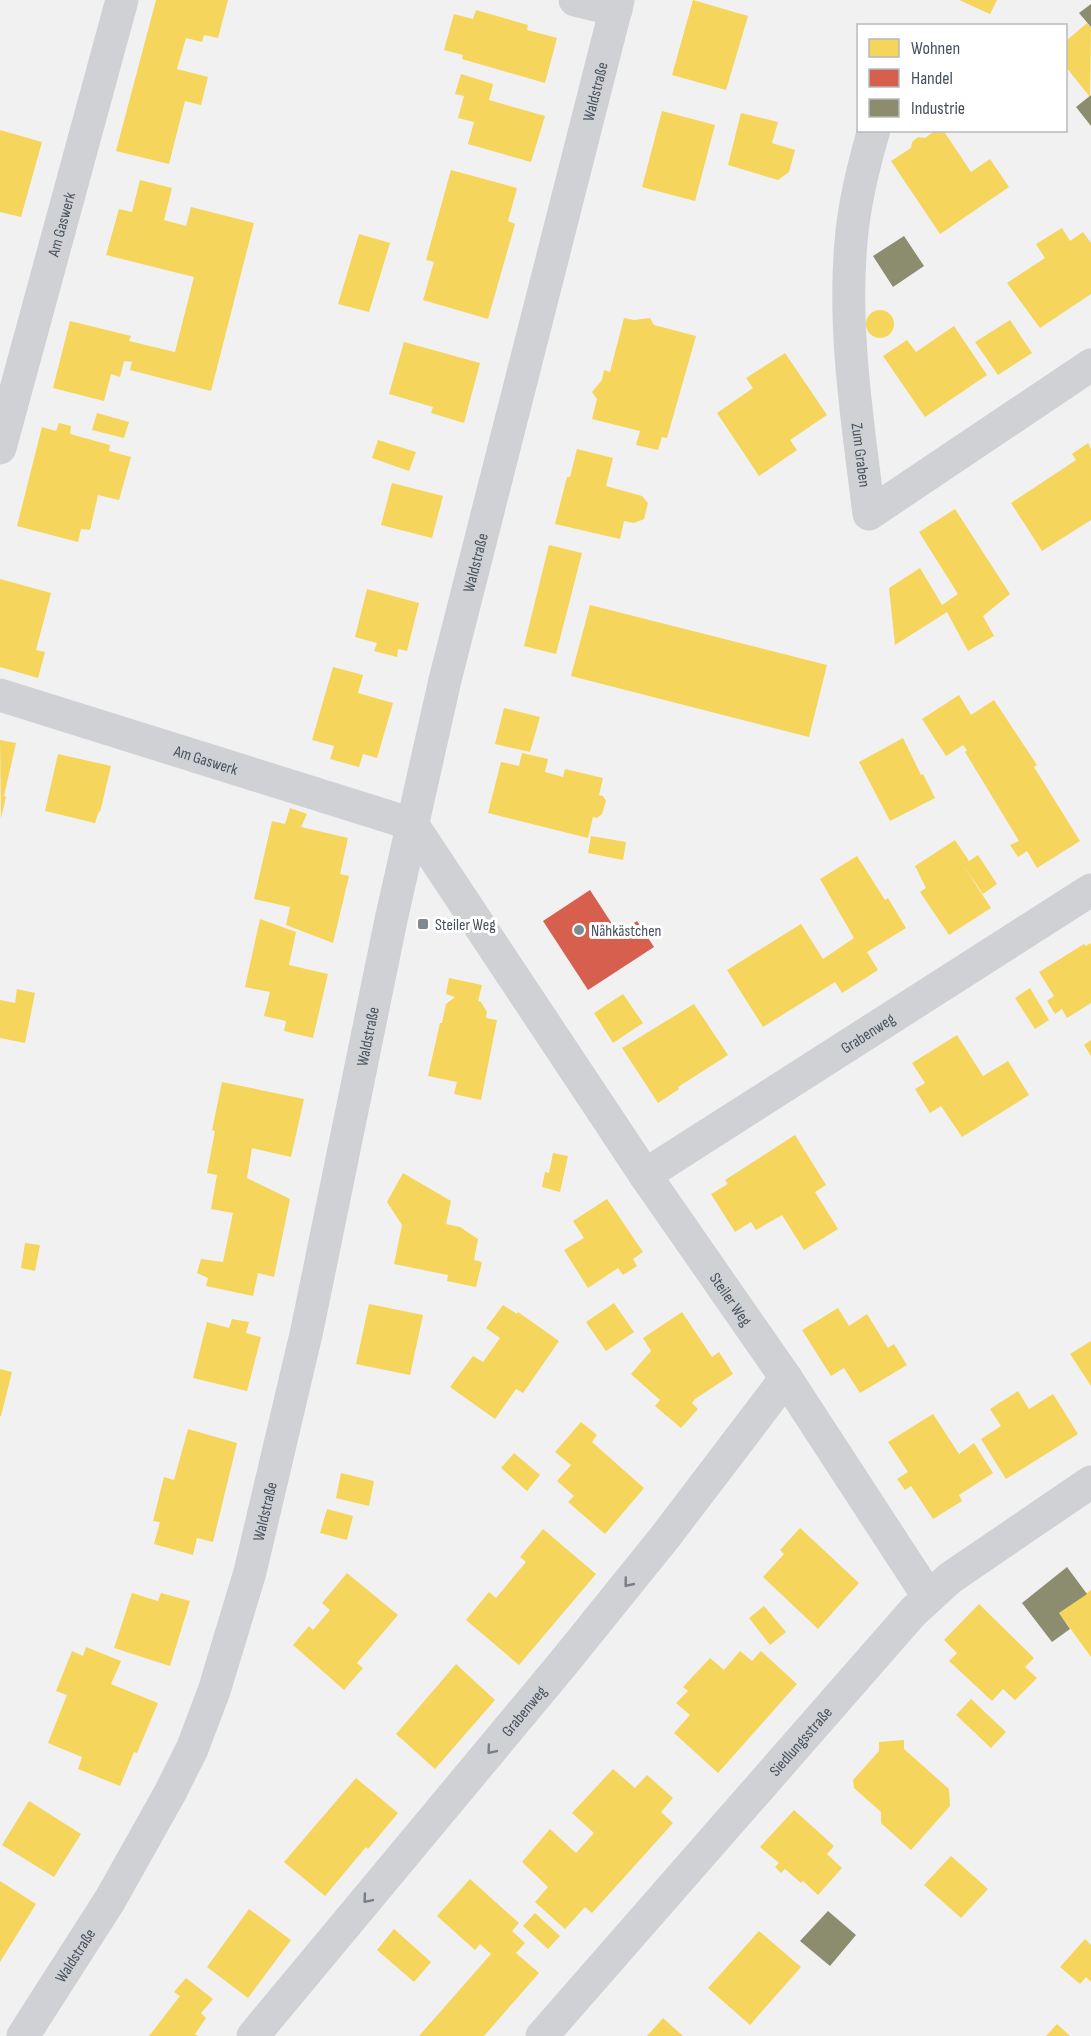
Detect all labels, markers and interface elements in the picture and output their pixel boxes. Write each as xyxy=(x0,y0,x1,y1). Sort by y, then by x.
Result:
legend xyxy=(857,24,1067,132)
text: Wohnen xyxy=(911,38,960,59)
street label: Waldstraße xyxy=(580,60,613,123)
text: Handel xyxy=(911,68,953,89)
text: Industrie xyxy=(911,98,965,119)
street label: Am Gaswerk xyxy=(44,190,80,260)
street label: Zum Graben xyxy=(847,422,874,488)
street label: Waldstraße xyxy=(460,531,493,594)
street label: Am Gaswerk xyxy=(170,742,240,780)
place label: Steiler Weg xyxy=(435,916,496,935)
marker: Steiler Weg xyxy=(416,917,430,931)
place label: Nähkästchen xyxy=(591,922,661,941)
marker: Nähkästchen xyxy=(572,923,586,937)
street label: Waldstraße xyxy=(353,1005,384,1068)
street label: Grabenweg xyxy=(838,1010,899,1058)
street label: Steiler Weg xyxy=(705,1270,755,1330)
street label: Waldstraße xyxy=(250,1480,282,1543)
one-way arrow xyxy=(625,1576,636,1587)
street label: Grabenweg xyxy=(498,1683,551,1741)
street label: Siedlungsstraße xyxy=(766,1703,837,1781)
one-way arrow xyxy=(488,1743,499,1754)
one-way arrow xyxy=(363,1892,374,1903)
street label: Waldstraße xyxy=(52,1925,100,1986)

